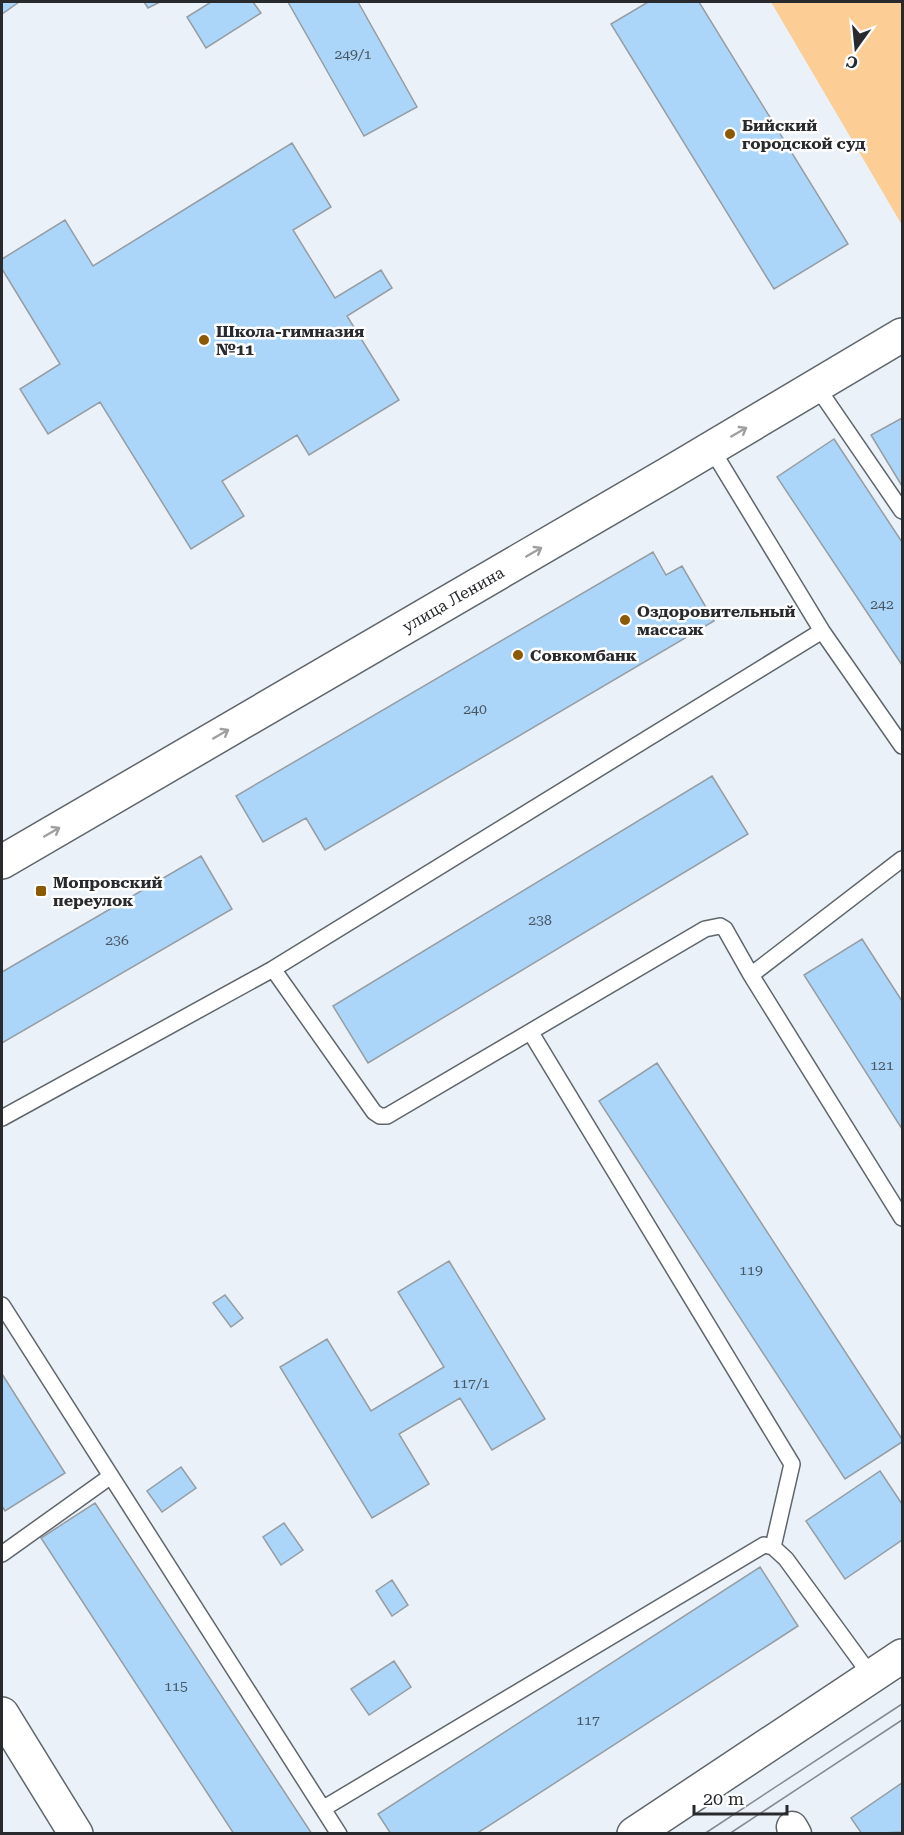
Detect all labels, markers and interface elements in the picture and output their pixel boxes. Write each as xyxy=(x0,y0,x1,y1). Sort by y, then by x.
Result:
north arrow xyxy=(826,18,886,78)
house number: 249/1 xyxy=(334,46,372,62)
text: С xyxy=(844,51,860,73)
place label: Бийский городской суд xyxy=(742,116,865,153)
marker: Бийский городской суд xyxy=(723,127,737,141)
place label: Школа-гимназия №11 xyxy=(216,322,364,359)
marker: Школа-гимназия №11 xyxy=(197,333,211,347)
one-way arrow xyxy=(730,426,747,438)
one-way arrow xyxy=(525,546,543,557)
street label: улица Ленина xyxy=(399,562,508,636)
house number: 242 xyxy=(870,596,894,612)
place label: Оздоровительный массаж xyxy=(637,602,796,639)
marker: Оздоровительный массаж xyxy=(618,613,632,627)
place label: Совкомбанк xyxy=(530,646,637,665)
marker: Совкомбанк xyxy=(511,648,525,662)
house number: 240 xyxy=(463,701,487,717)
one-way arrow xyxy=(212,728,229,740)
one-way arrow xyxy=(43,826,60,838)
place label: Мопровский переулок xyxy=(53,873,163,910)
marker: Мопровский переулок xyxy=(34,884,48,898)
house number: 238 xyxy=(528,912,552,928)
house number: 236 xyxy=(105,932,129,948)
house number: 121 xyxy=(870,1057,894,1073)
house number: 119 xyxy=(739,1262,763,1278)
house number: 117/1 xyxy=(452,1375,490,1391)
house number: 115 xyxy=(164,1678,188,1694)
house number: 117 xyxy=(576,1712,600,1728)
scale bar xyxy=(694,1778,787,1816)
text: 20 m xyxy=(703,1788,744,1809)

